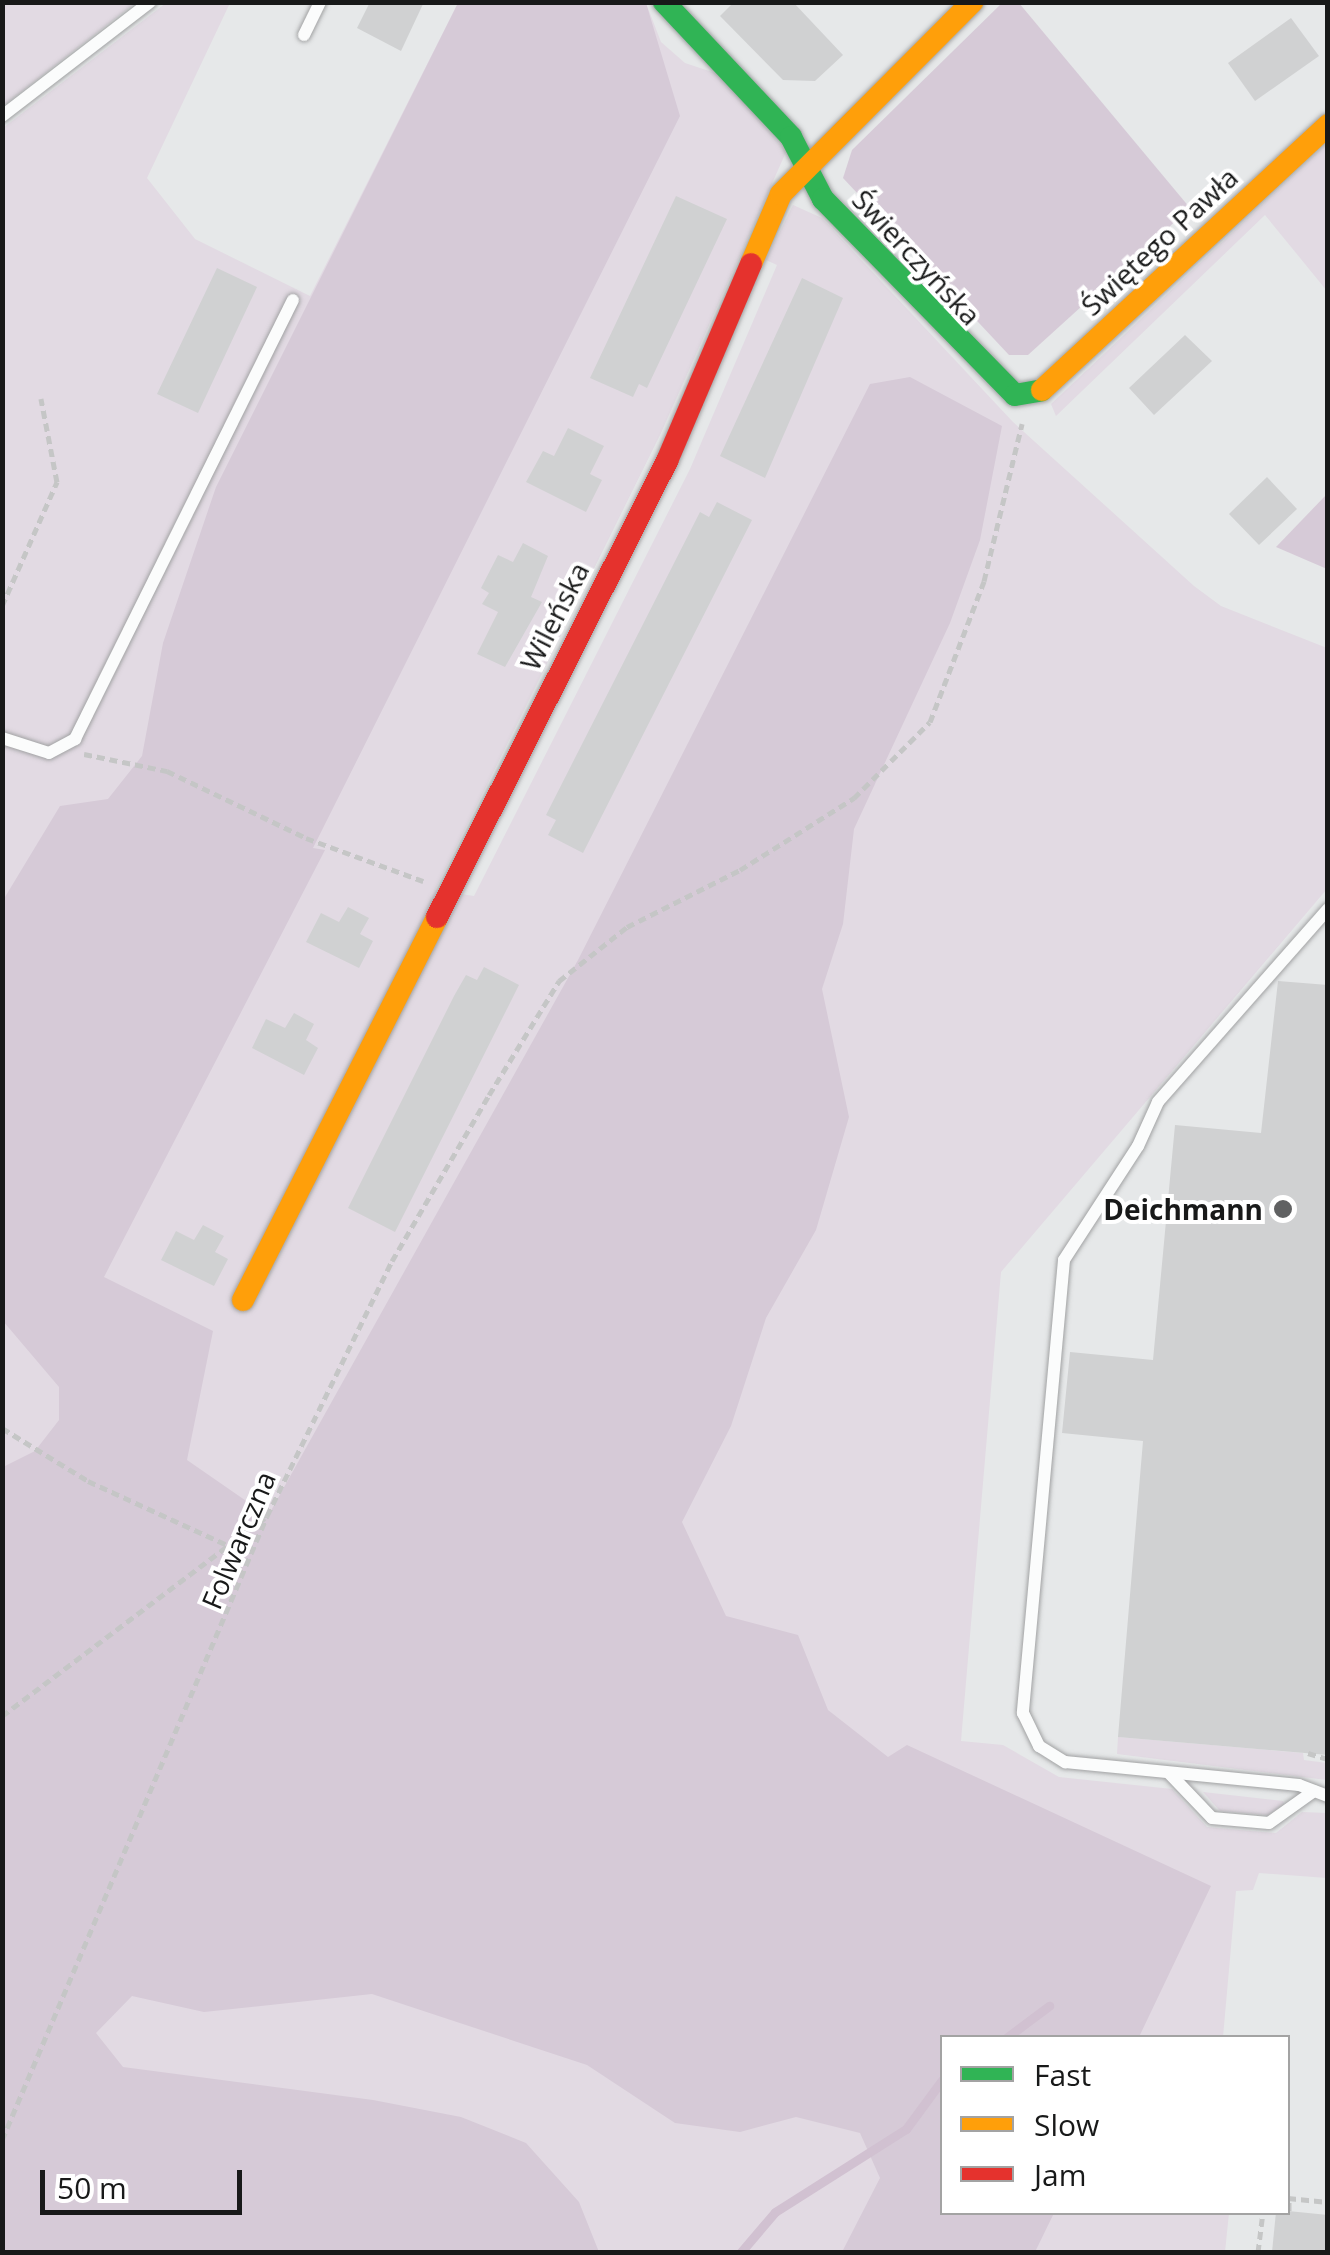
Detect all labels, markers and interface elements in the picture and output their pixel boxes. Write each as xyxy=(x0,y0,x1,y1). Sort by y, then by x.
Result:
street label: Świętego Pawła xyxy=(1074,160,1244,322)
street label: Świerczyńska xyxy=(846,182,988,332)
street label: Wileńska xyxy=(513,556,595,676)
place label: Deichmann xyxy=(1103,1192,1263,1226)
marker: Deichmann xyxy=(1272,1198,1294,1220)
street label: Folwarczna xyxy=(194,1466,282,1614)
legend xyxy=(940,2035,1290,2215)
text: Fast xyxy=(1034,2054,1091,2095)
text: Slow xyxy=(1034,2104,1099,2145)
scale bar xyxy=(45,2150,248,2212)
text: Jam xyxy=(1034,2154,1087,2195)
text: 50 m xyxy=(57,2167,127,2208)

